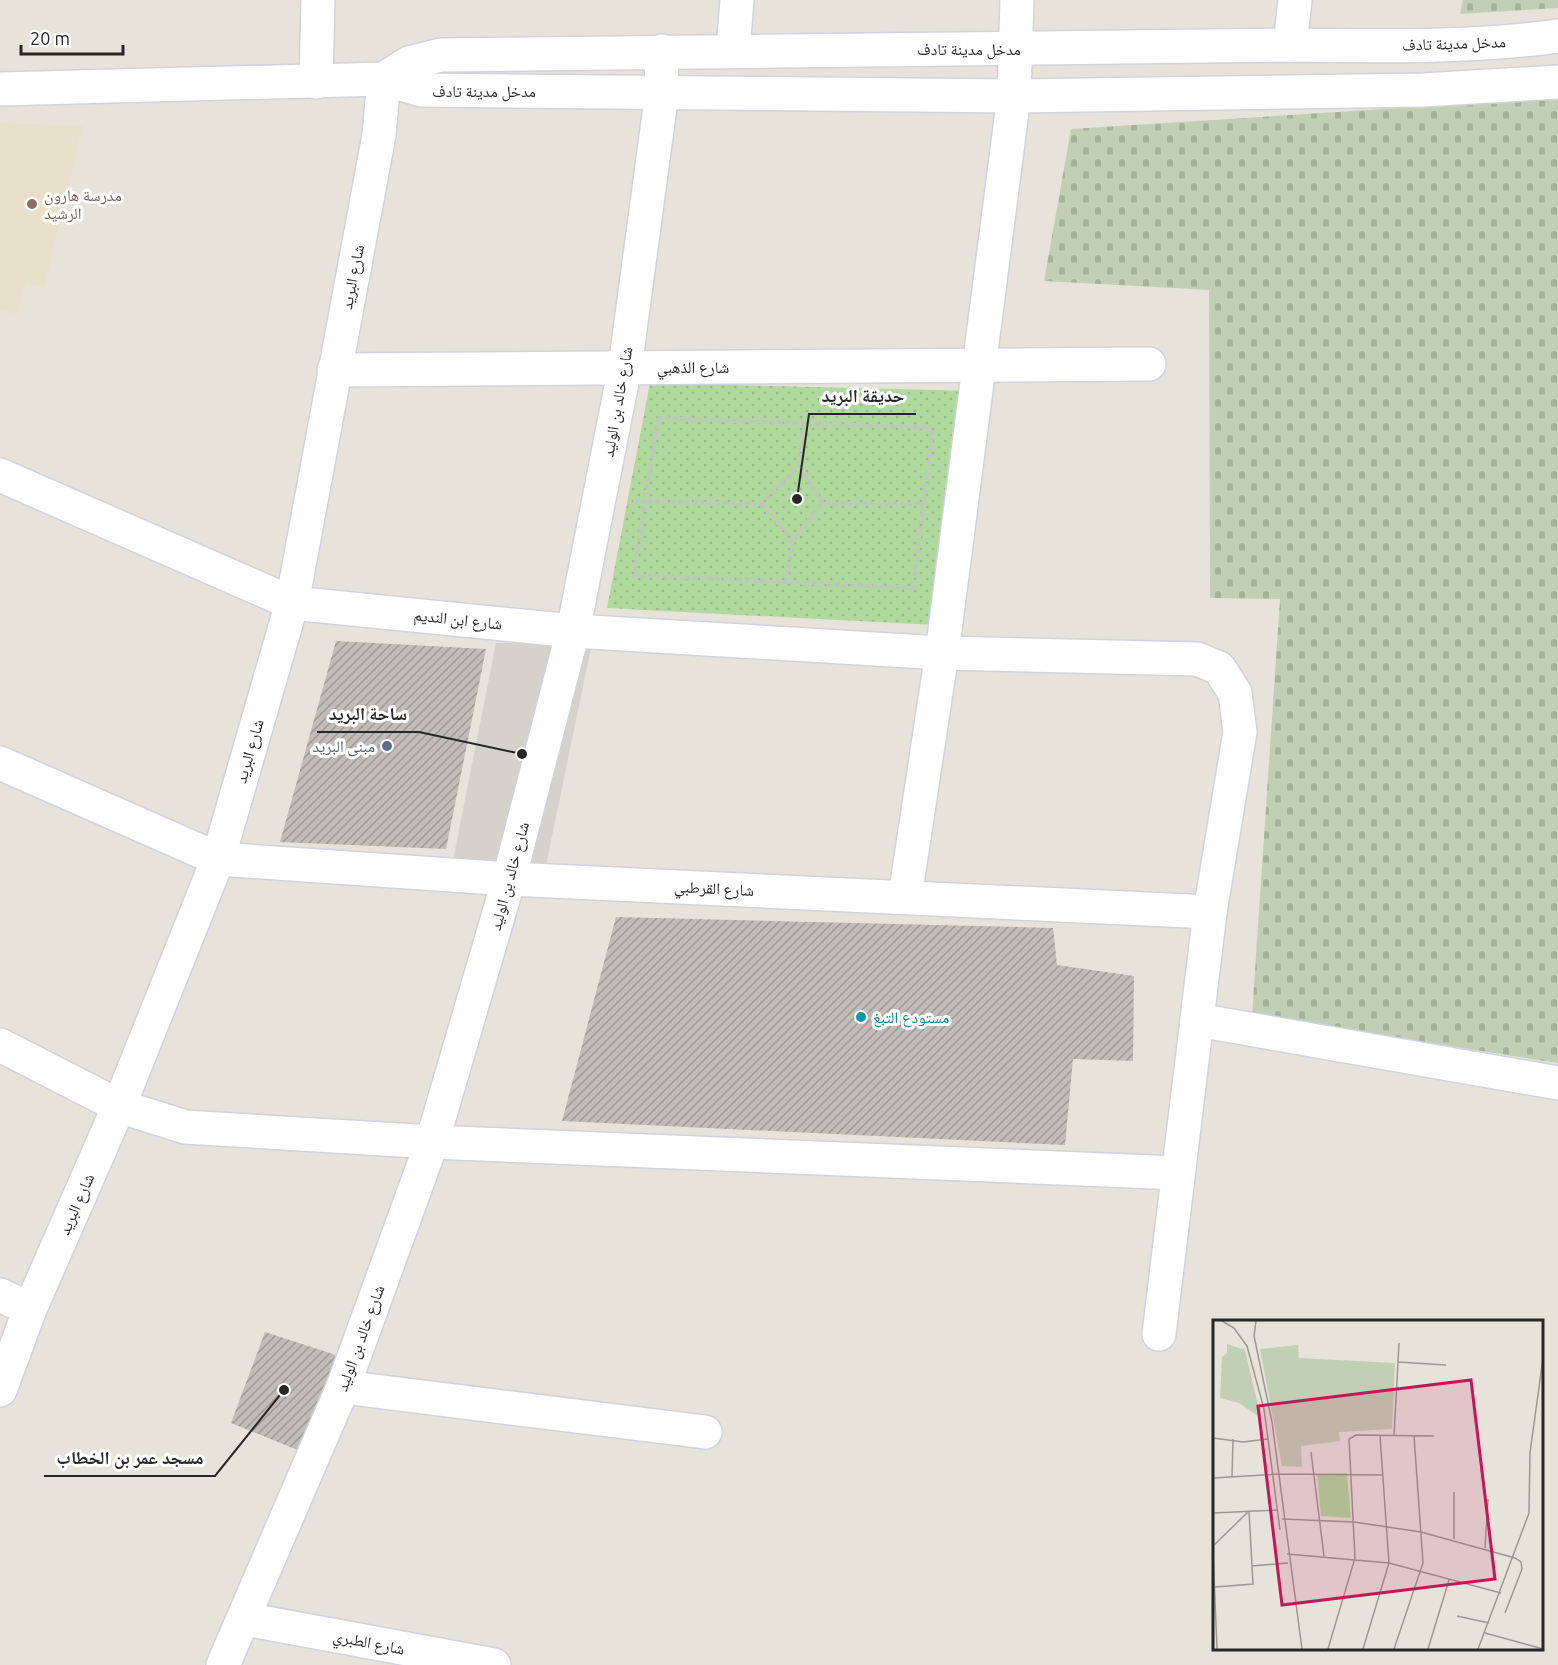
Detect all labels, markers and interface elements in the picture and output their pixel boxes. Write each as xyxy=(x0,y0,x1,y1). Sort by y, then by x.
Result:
scale bar xyxy=(21,18,123,56)
text: 20 m xyxy=(30,28,70,48)
street label: مدخل مدينة تادف xyxy=(1402,32,1506,56)
street label: مدخل مدينة تادف xyxy=(917,40,1021,60)
street label: مدخل مدينة تادف xyxy=(432,82,536,102)
place label: مدرسة هارون الرشيد xyxy=(44,186,122,223)
marker: مدرسة هارون الرشيد xyxy=(25,197,39,211)
street label: شارع البريد xyxy=(337,243,369,311)
street label: شارع خالد بن الوليد xyxy=(598,345,638,459)
street label: شارع الذهبي xyxy=(657,358,729,380)
callout: حديقة البريد xyxy=(809,378,916,414)
text: حديقة البريد xyxy=(822,385,905,407)
street label: شارع ابن النديم xyxy=(413,605,503,635)
callout: ساحة البريد xyxy=(317,696,419,732)
text: ساحة البريد xyxy=(329,703,407,725)
street label: شارع البريد xyxy=(231,717,269,786)
place label: مبنى البريد xyxy=(312,737,375,757)
marker: مبنى البريد xyxy=(380,739,394,753)
street label: شارع خالد بن الوليد xyxy=(486,820,534,933)
street label: شارع القرطبي xyxy=(673,877,755,903)
place label: مستودع التبغ xyxy=(873,1008,949,1028)
marker: مستودع التبغ xyxy=(854,1010,868,1024)
street label: شارع البريد xyxy=(54,1170,99,1238)
street label: شارع خالد بن الوليد xyxy=(332,1282,389,1394)
inset map xyxy=(1213,1320,1543,1650)
callout: مسجد عمر بن الخطاب xyxy=(44,1440,215,1476)
text: مسجد عمر بن الخطاب xyxy=(56,1447,204,1469)
street label: شارع الطبري xyxy=(331,1626,406,1662)

